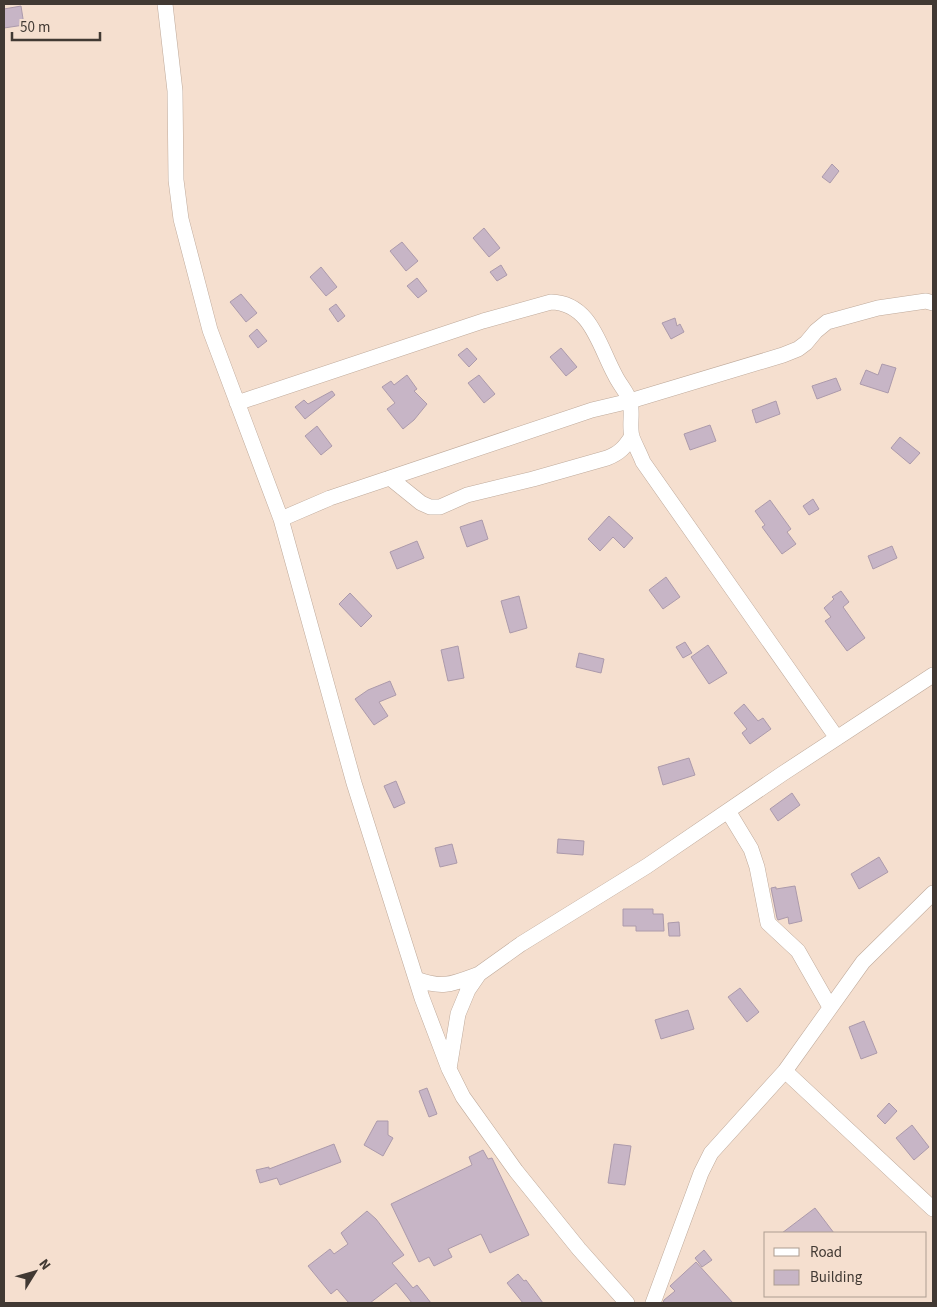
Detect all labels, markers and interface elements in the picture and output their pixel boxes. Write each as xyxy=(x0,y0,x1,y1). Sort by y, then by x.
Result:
scale bar xyxy=(12,10,100,42)
text: 50 m xyxy=(20,17,50,38)
legend xyxy=(764,1232,927,1297)
text: Road xyxy=(810,1242,842,1263)
north arrow xyxy=(10,1247,60,1297)
text: N xyxy=(34,1255,55,1275)
text: Building xyxy=(810,1267,863,1288)

